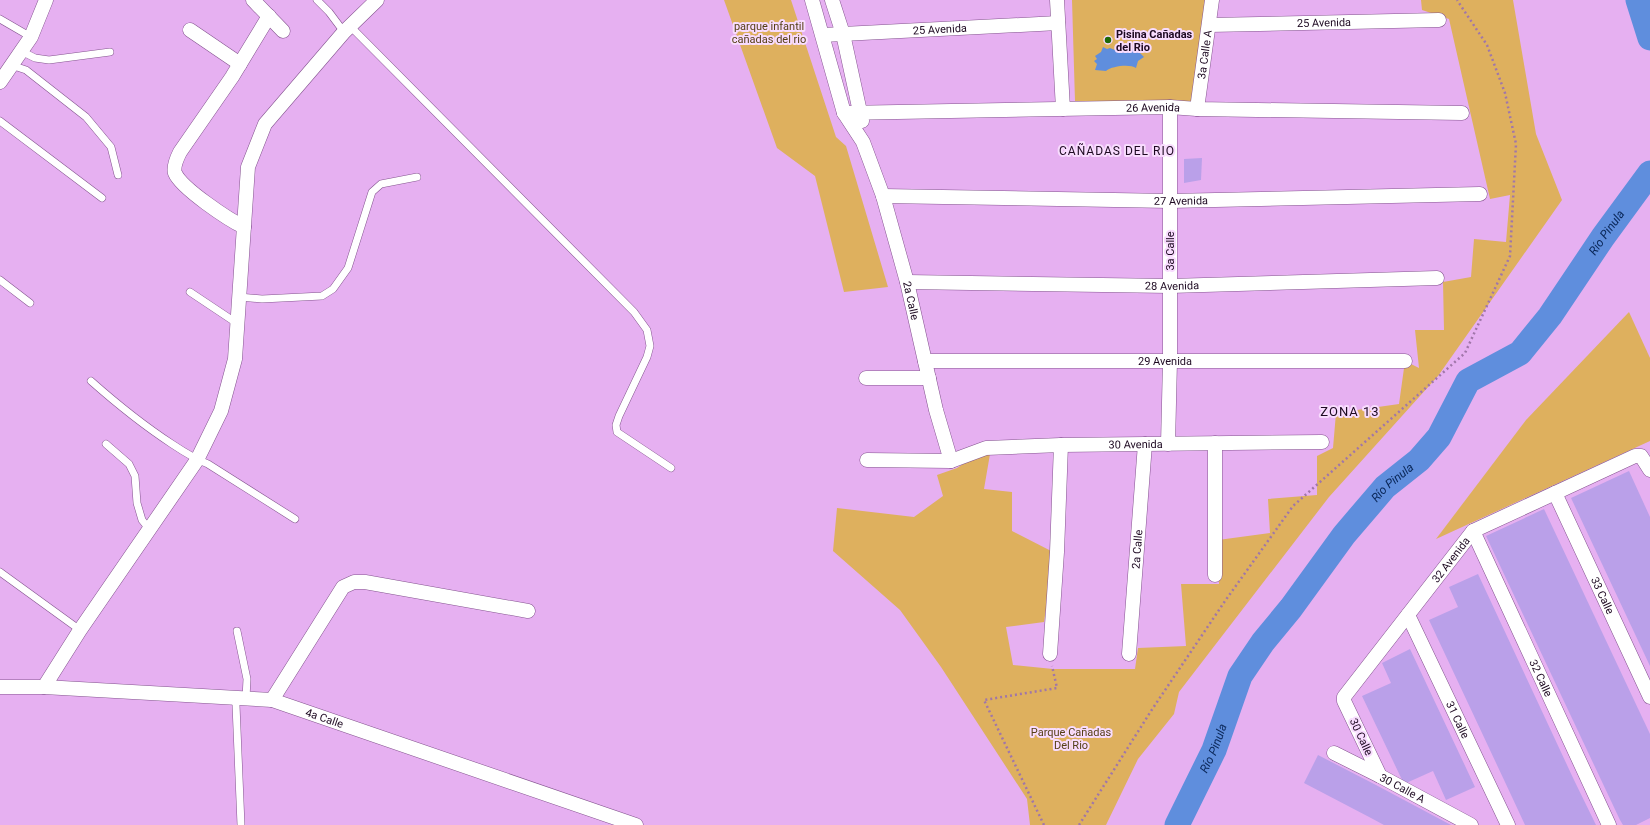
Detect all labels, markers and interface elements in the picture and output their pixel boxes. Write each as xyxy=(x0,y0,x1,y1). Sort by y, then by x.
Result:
street label: 25 Avenida xyxy=(1297,15,1351,30)
park label: parque infantil cañadas del rio xyxy=(732,20,806,46)
street label: 25 Avenida xyxy=(912,21,967,37)
place label: Pisina Cañadas del Rio xyxy=(1116,28,1193,54)
street label: 3a Calle A xyxy=(1195,28,1214,80)
marker: Pisina Cañadas del Rio xyxy=(1103,35,1113,45)
street label: 26 Avenida xyxy=(1126,100,1180,114)
district label: CAÑADAS DEL RIO xyxy=(1059,142,1175,158)
street label: 27 Avenida xyxy=(1154,194,1208,208)
water label: Río Pinula xyxy=(1586,207,1627,258)
street label: 3a Calle xyxy=(1164,231,1177,271)
street label: 28 Avenida xyxy=(1145,279,1199,293)
street label: 2a Calle xyxy=(901,280,922,321)
street label: 29 Avenida xyxy=(1138,355,1192,368)
district label: ZONA 13 xyxy=(1320,404,1380,419)
street label: 30 Avenida xyxy=(1108,437,1163,451)
water label: Río Pinula xyxy=(1368,460,1416,505)
street label: 2a Calle xyxy=(1129,529,1145,569)
street label: 32 Avenida xyxy=(1429,534,1472,585)
street label: 33 Calle xyxy=(1588,575,1617,616)
street label: 32 Calle xyxy=(1527,657,1555,699)
street label: 31 Calle xyxy=(1444,699,1472,740)
street label: 4a Calle xyxy=(304,706,345,731)
street label: 30 Calle xyxy=(1347,716,1375,758)
water label: Río Pinula xyxy=(1197,722,1230,775)
park label: Parque Cañadas Del Rio xyxy=(1031,726,1112,752)
street label: 30 Calle A xyxy=(1378,771,1428,806)

